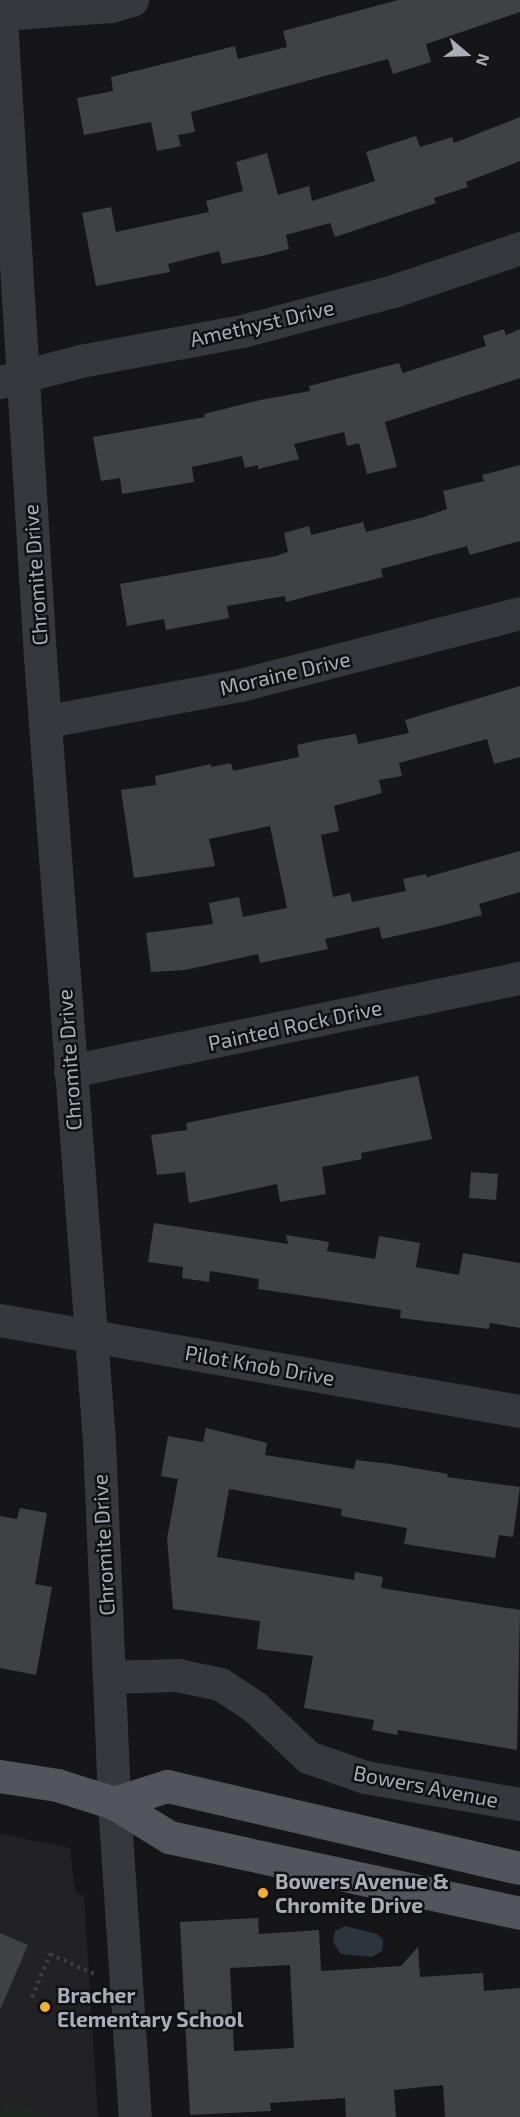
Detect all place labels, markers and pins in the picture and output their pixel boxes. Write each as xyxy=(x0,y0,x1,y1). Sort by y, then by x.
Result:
place label: Bowers Avenue & Chromite Drive xyxy=(275,1868,449,1918)
marker: Bowers Avenue & Chromite Drive xyxy=(256,1886,270,1900)
place label: Bracher Elementary School xyxy=(57,1982,244,2032)
marker: Bracher Elementary School xyxy=(38,2000,52,2014)

